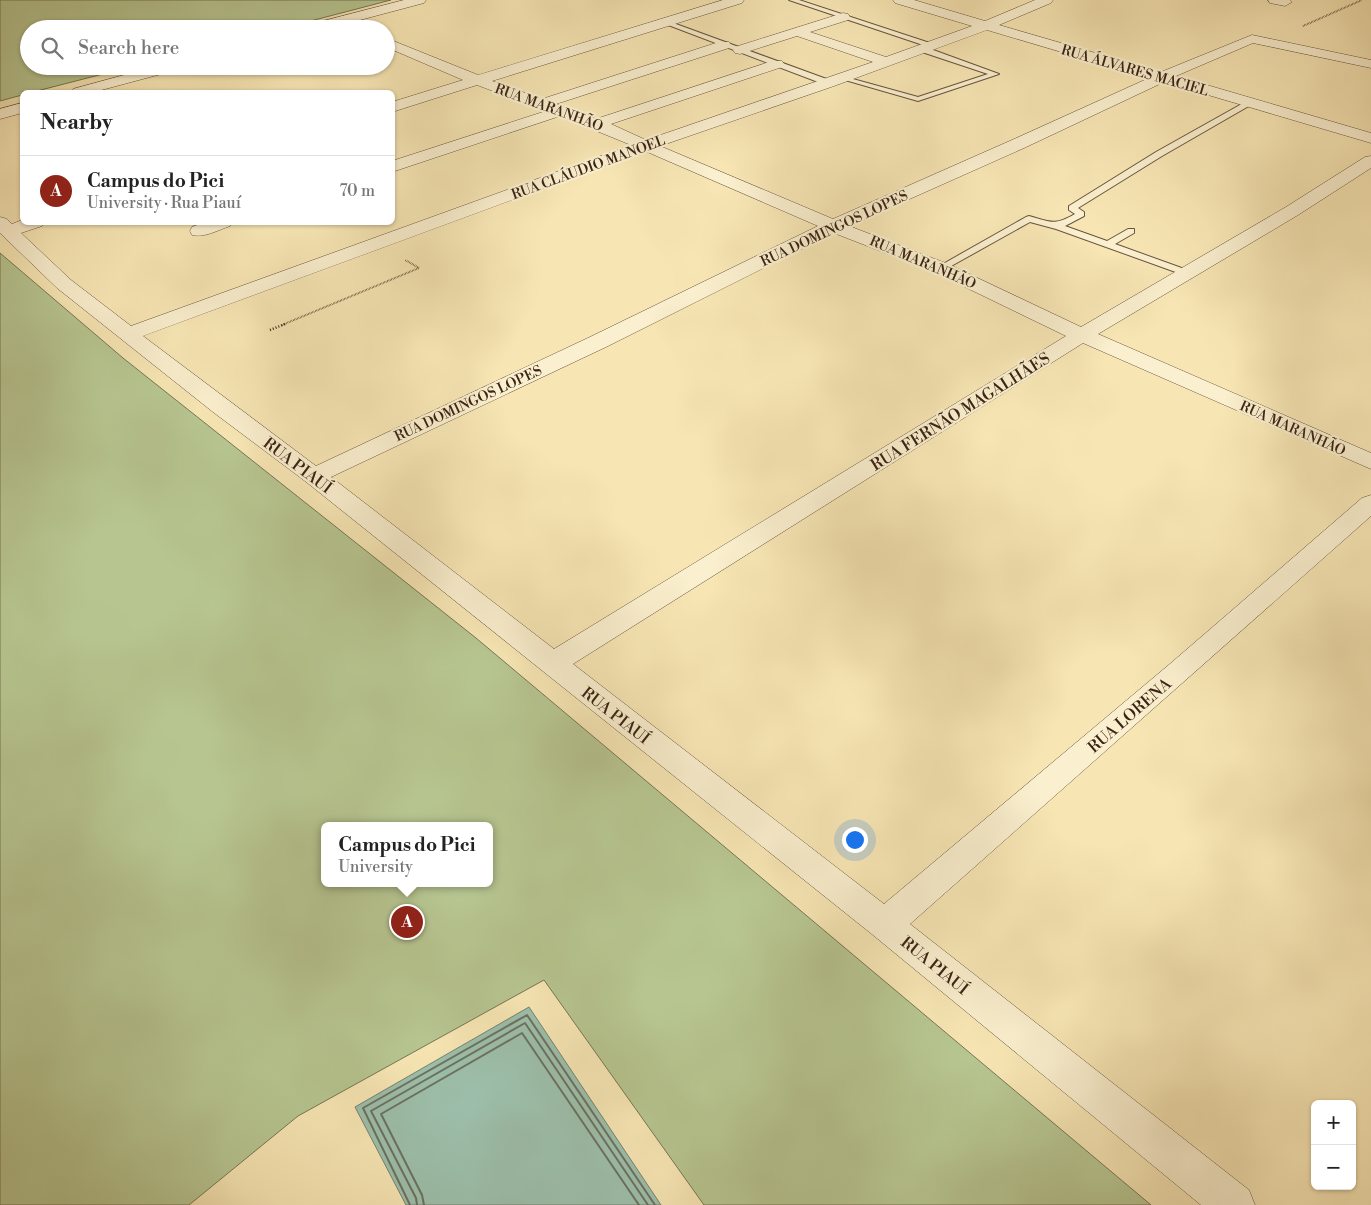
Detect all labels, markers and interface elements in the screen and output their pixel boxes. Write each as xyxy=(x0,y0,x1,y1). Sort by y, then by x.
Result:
search box xyxy=(20,20,395,75)
icon: search xyxy=(38,34,66,62)
text: Search here xyxy=(78,36,179,60)
street label: RUA ÁLVARES MACIEL xyxy=(1059,39,1211,101)
street label: RUA MARANHÃO xyxy=(492,78,606,136)
text: Nearby xyxy=(40,110,113,136)
street label: RUA CLÁUDIO MANOEL xyxy=(508,130,668,204)
text: Campus do Pici xyxy=(87,169,224,193)
text: A xyxy=(50,181,62,201)
text: 70 m xyxy=(339,181,375,201)
street label: RUA DOMINGOS LOPES xyxy=(758,187,911,271)
text: University · Rua Piauí xyxy=(87,193,241,213)
street label: RUA MARANHÃO xyxy=(867,230,979,294)
street label: RUA FERNÃO MAGALHÃES xyxy=(866,346,1054,475)
street label: RUA DOMINGOS LOPES xyxy=(392,362,545,446)
street label: RUA MARANHÃO xyxy=(1237,396,1349,460)
street label: RUA PIAUÍ xyxy=(259,432,337,498)
street label: RUA LORENA xyxy=(1084,673,1176,757)
street label: RUA PIAUÍ xyxy=(577,681,655,749)
popup xyxy=(321,822,493,887)
your location xyxy=(842,827,868,853)
text: Campus do Pici xyxy=(338,833,476,857)
text: University xyxy=(338,857,413,877)
pin: A xyxy=(391,903,423,941)
street label: RUA PIAUÍ xyxy=(897,931,973,999)
map controls xyxy=(1311,1100,1356,1190)
button: + xyxy=(1311,1100,1356,1145)
button: − xyxy=(1311,1145,1356,1190)

